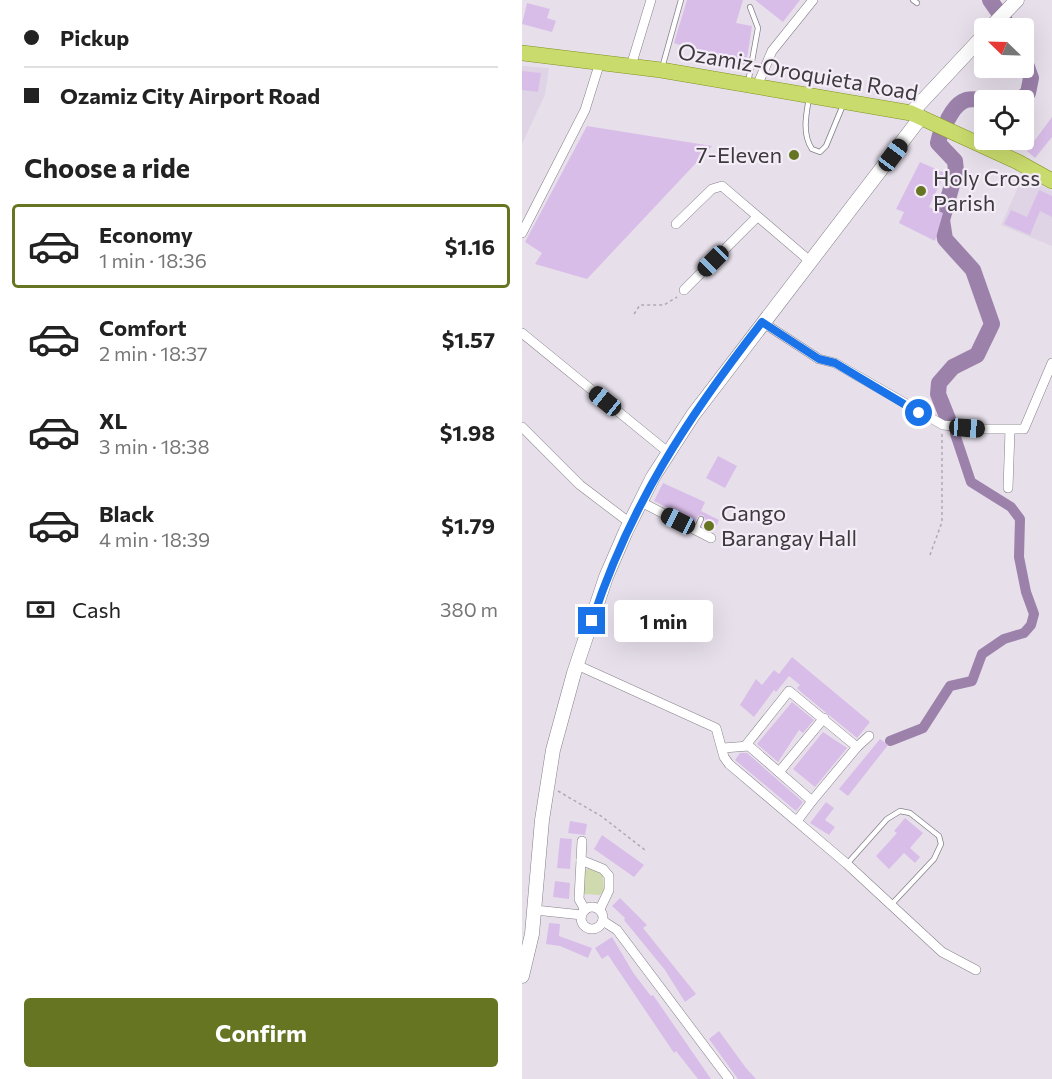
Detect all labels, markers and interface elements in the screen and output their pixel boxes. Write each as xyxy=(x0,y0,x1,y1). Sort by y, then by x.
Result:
north arrow xyxy=(974,18,1034,78)
map controls xyxy=(974,18,1034,150)
text: Pickup xyxy=(60,24,129,51)
street label: Ozamiz-Oroquieta Road xyxy=(676,37,920,106)
text: Ozamiz City Airport Road xyxy=(60,82,320,109)
button: locate xyxy=(974,90,1034,150)
car xyxy=(875,135,911,175)
place label: 7-Eleven xyxy=(696,141,782,168)
marker: 7-Eleven xyxy=(787,148,801,162)
text: Choose a ride xyxy=(24,151,190,184)
place label: Holy Cross Parish xyxy=(933,164,1040,216)
marker: Holy Cross Parish xyxy=(914,184,928,198)
icon: car xyxy=(27,219,81,273)
text: Economy xyxy=(99,221,193,248)
text: $1.16 xyxy=(445,233,495,260)
car xyxy=(694,242,732,280)
text: 1 min · 18:36 xyxy=(99,248,207,272)
icon: car xyxy=(27,312,81,366)
text: Comfort xyxy=(99,314,187,341)
text: $1.57 xyxy=(442,326,495,353)
text: 2 min · 18:37 xyxy=(99,341,208,365)
car xyxy=(585,383,625,419)
route start xyxy=(905,399,932,426)
icon: car xyxy=(27,405,81,459)
text: XL xyxy=(99,407,127,434)
car xyxy=(948,418,986,438)
text: $1.98 xyxy=(440,419,495,446)
text: 3 min · 18:38 xyxy=(99,434,210,458)
icon: car xyxy=(27,498,81,552)
place label: Gango Barangay Hall xyxy=(721,499,857,551)
text: Black xyxy=(99,500,154,527)
car xyxy=(658,505,698,537)
text: $1.79 xyxy=(441,512,495,539)
marker: Gango Barangay Hall xyxy=(702,519,716,533)
text: 4 min · 18:39 xyxy=(99,527,210,551)
icon: cash xyxy=(24,593,57,626)
text: Cash xyxy=(72,596,121,623)
text: 380 m xyxy=(440,597,498,621)
callout: 1 min xyxy=(613,600,712,642)
route end xyxy=(578,607,605,634)
text: 1 min xyxy=(640,609,687,633)
button: Confirm xyxy=(24,998,498,1067)

